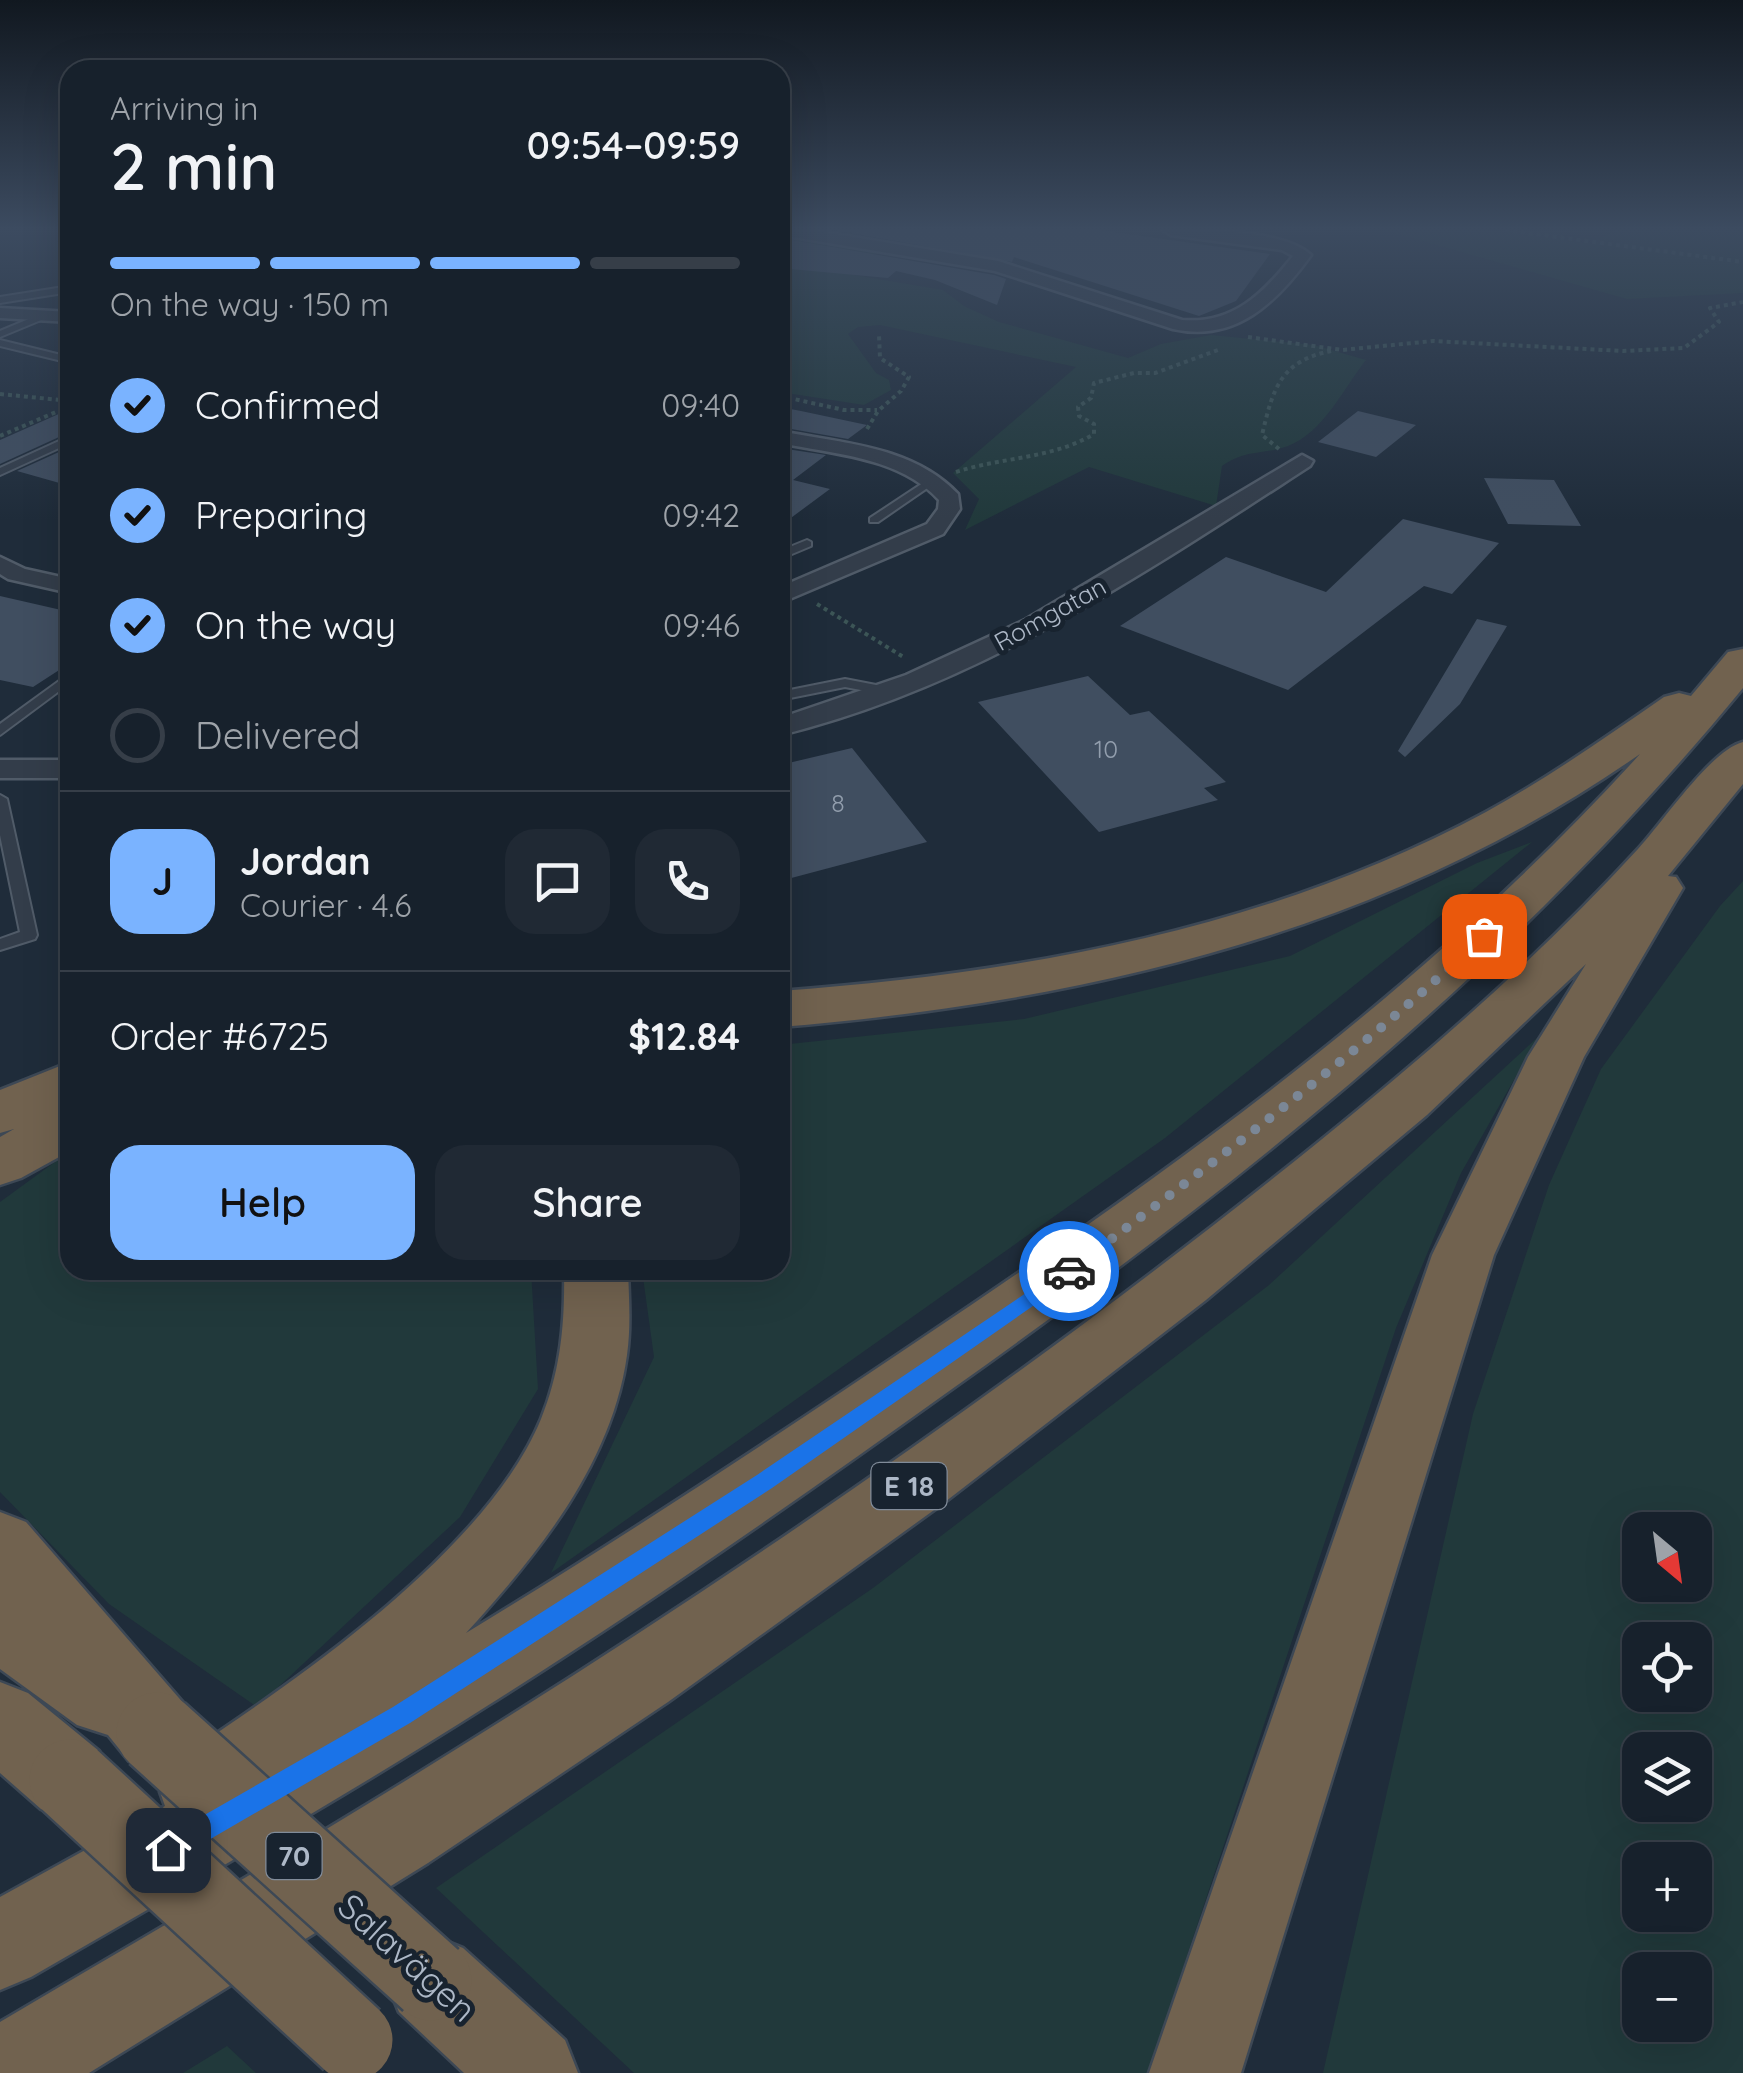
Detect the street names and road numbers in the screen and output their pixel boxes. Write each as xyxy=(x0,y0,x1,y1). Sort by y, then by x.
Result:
street label: Romgatan xyxy=(988,570,1111,657)
road number: E 18 xyxy=(872,1463,946,1509)
road number: 70 xyxy=(266,1833,322,1879)
street label: Salavägen xyxy=(330,1884,486,2031)

